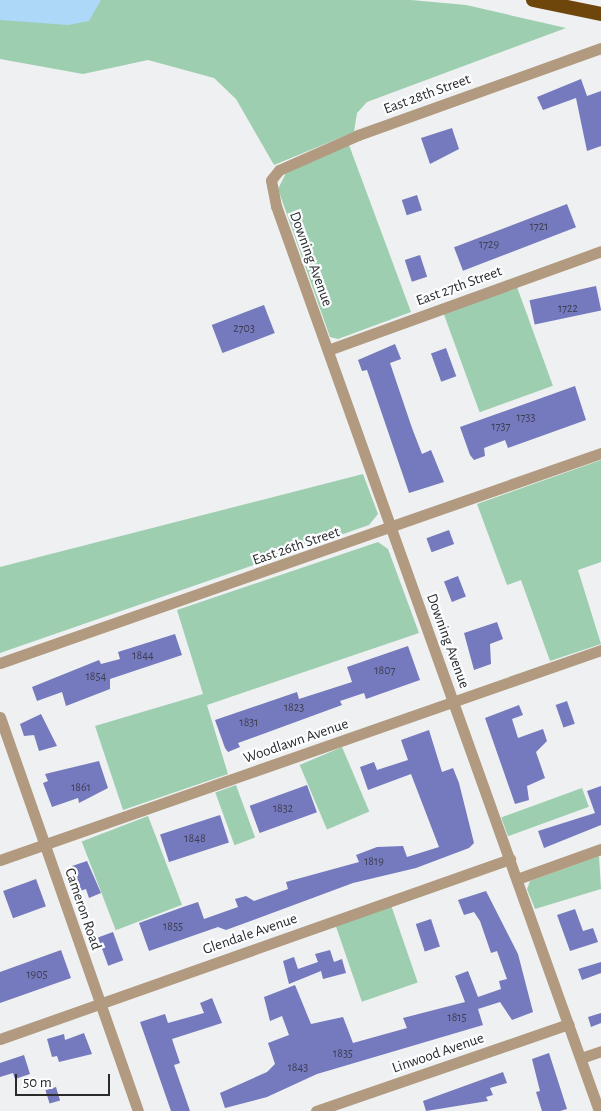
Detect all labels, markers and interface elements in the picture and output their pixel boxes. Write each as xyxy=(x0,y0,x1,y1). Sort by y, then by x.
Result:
street label: East 28th Street xyxy=(381,70,473,118)
street label: Downing Avenue xyxy=(286,209,336,309)
house number: 1721 xyxy=(530,220,548,234)
house number: 1729 xyxy=(479,238,499,252)
street label: East 27th Street xyxy=(414,262,504,310)
house number: 1722 xyxy=(558,302,578,316)
house number: 2703 xyxy=(233,322,255,336)
house number: 1733 xyxy=(516,411,536,425)
house number: 1737 xyxy=(491,420,511,434)
street label: East 26th Street xyxy=(250,523,342,569)
street label: Downing Avenue xyxy=(423,591,473,691)
house number: 1844 xyxy=(132,649,154,663)
house number: 1807 xyxy=(374,664,396,678)
house number: 1854 xyxy=(86,670,106,684)
house number: 1823 xyxy=(284,701,304,715)
street label: Woodlawn Avenue xyxy=(241,715,351,767)
house number: 1831 xyxy=(240,716,258,730)
house number: 1861 xyxy=(71,781,91,795)
house number: 1832 xyxy=(273,802,293,816)
house number: 1848 xyxy=(184,832,206,846)
house number: 1819 xyxy=(364,855,384,869)
street label: Cameron Road xyxy=(61,866,105,952)
street label: Glendale Avenue xyxy=(200,909,300,959)
house number: 1855 xyxy=(163,920,183,934)
house number: 1905 xyxy=(26,968,48,982)
house number: 1815 xyxy=(448,1011,466,1025)
street label: Linwood Avenue xyxy=(390,1029,486,1077)
house number: 1835 xyxy=(333,1047,353,1061)
house number: 1843 xyxy=(288,1061,308,1075)
scale bar xyxy=(18,1064,112,1096)
text: 50 m xyxy=(23,1075,52,1090)

